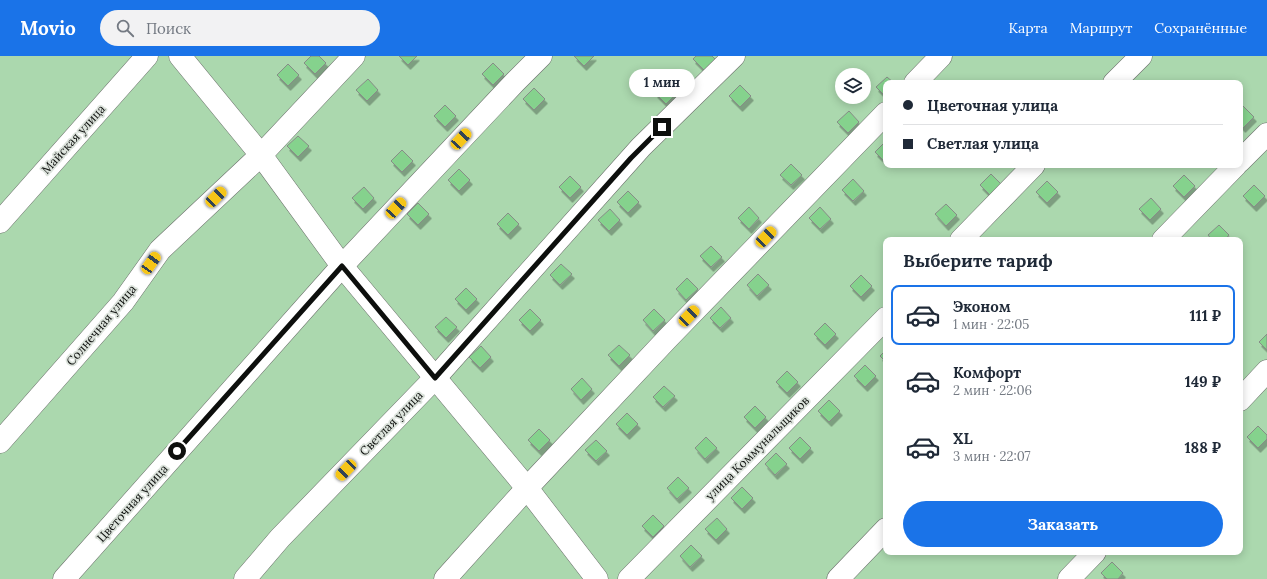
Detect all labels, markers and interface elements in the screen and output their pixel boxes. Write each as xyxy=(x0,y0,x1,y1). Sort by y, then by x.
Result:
search box xyxy=(100,10,380,46)
text: Movio xyxy=(20,16,76,40)
icon: search xyxy=(114,17,136,39)
text: Поиск xyxy=(146,19,191,38)
text: Карта xyxy=(1008,19,1048,37)
text: Маршрут xyxy=(1070,19,1132,37)
text: Сохранённые xyxy=(1154,19,1247,37)
map controls xyxy=(835,68,871,104)
button: layers xyxy=(835,68,871,104)
callout: 1 мин xyxy=(629,69,695,97)
text: 1 мин xyxy=(644,74,680,91)
text: Цветочная улица xyxy=(927,96,1058,115)
street label: Майская улица xyxy=(38,101,108,177)
route end xyxy=(653,118,671,136)
car xyxy=(448,126,474,152)
text: Светлая улица xyxy=(927,134,1039,153)
car xyxy=(203,184,229,210)
car xyxy=(383,195,409,221)
car xyxy=(753,224,779,250)
text: Выберите тариф xyxy=(903,249,1053,272)
car xyxy=(139,250,163,276)
street label: Солнечная улица xyxy=(63,281,139,369)
icon: car xyxy=(905,297,941,333)
text: Эконом xyxy=(953,297,1011,316)
car xyxy=(676,303,702,329)
text: 111 ₽ xyxy=(1189,306,1221,325)
text: 1 мин · 22:05 xyxy=(953,316,1029,333)
icon: car xyxy=(905,363,941,399)
text: Комфорт xyxy=(953,363,1021,382)
text: 149 ₽ xyxy=(1185,372,1221,391)
text: 2 мин · 22:06 xyxy=(953,382,1032,399)
street label: Светлая улица xyxy=(356,387,426,459)
street label: улица Коммунальщиков xyxy=(702,393,812,503)
icon: car xyxy=(905,429,941,465)
text: XL xyxy=(953,429,973,448)
text: 188 ₽ xyxy=(1185,438,1221,457)
route start xyxy=(168,442,186,460)
text: 3 мин · 22:07 xyxy=(953,448,1031,465)
car xyxy=(333,457,359,483)
street label: Цветочная улица xyxy=(93,461,171,545)
button: Заказать xyxy=(903,501,1223,547)

